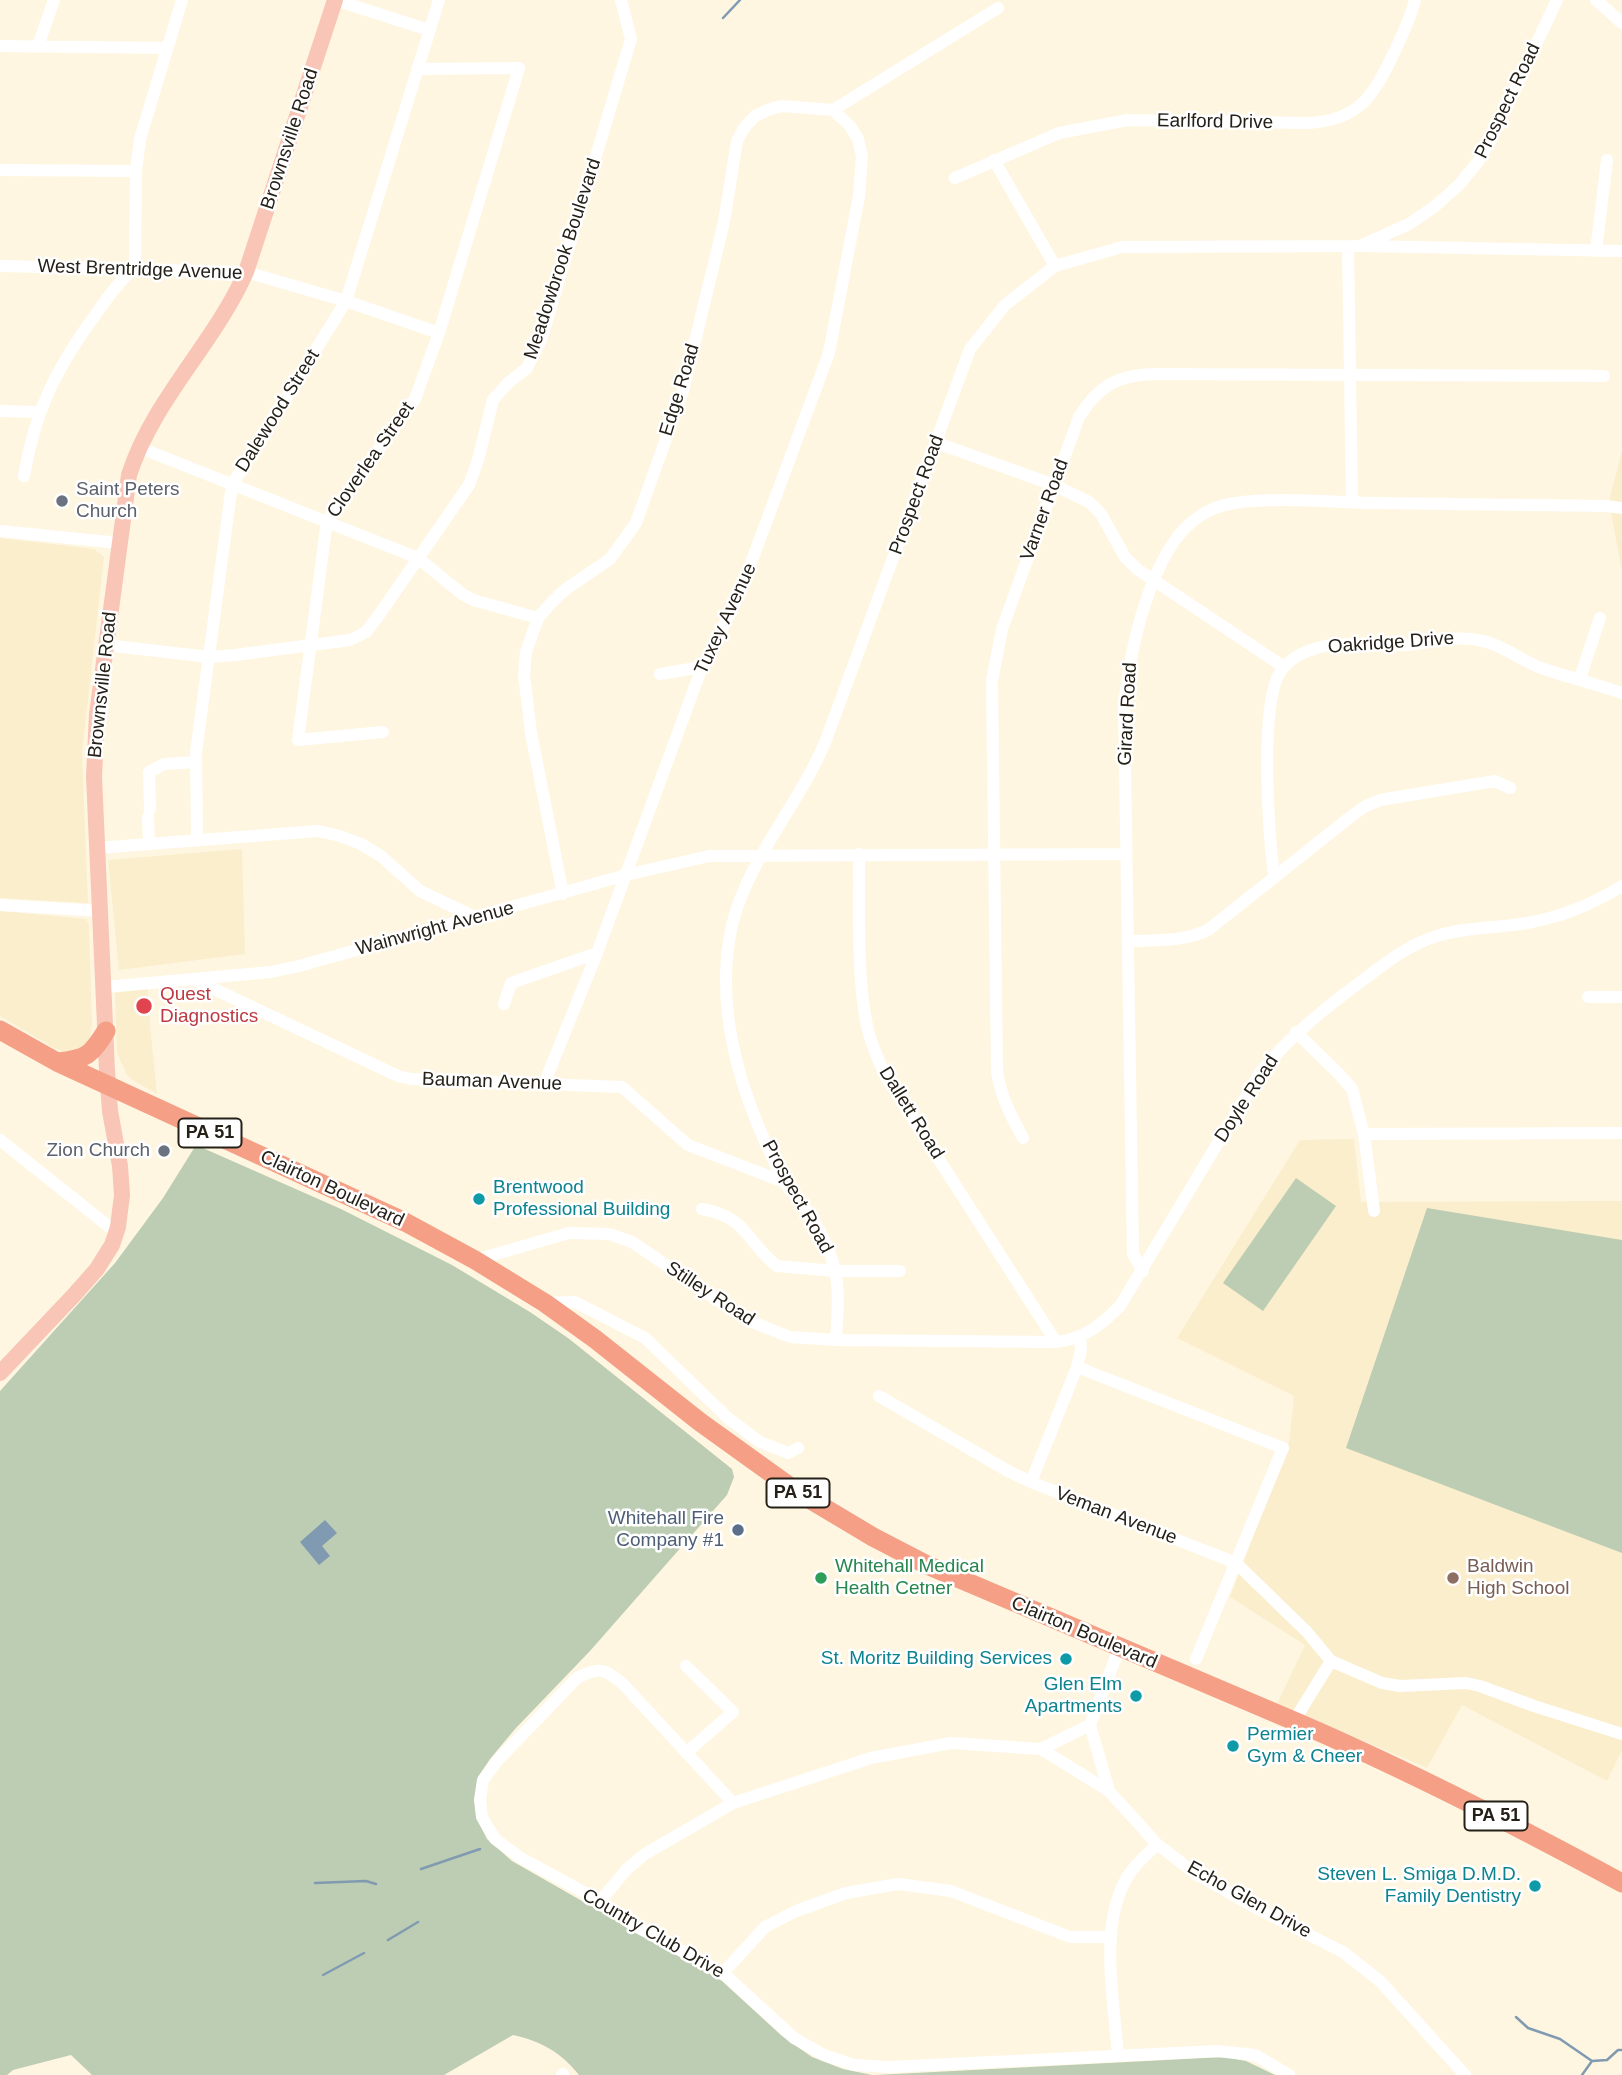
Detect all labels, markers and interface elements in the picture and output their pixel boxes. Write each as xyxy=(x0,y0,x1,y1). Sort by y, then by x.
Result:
street label: Prospect Road xyxy=(1470,40,1546,162)
street label: Brownsville Road xyxy=(256,66,324,212)
street label: Earlford Drive xyxy=(1157,110,1273,134)
street label: Meadowbrook Boulevard xyxy=(520,156,606,362)
street label: West Brentridge Avenue xyxy=(37,255,243,285)
street label: Edge Road xyxy=(655,341,705,439)
street label: Dalewood Street xyxy=(231,345,325,477)
street label: Cloverlea Street xyxy=(323,398,419,522)
street label: Prospect Road xyxy=(885,432,949,558)
street label: Varner Road xyxy=(1016,456,1074,564)
place label: Saint Peters Church xyxy=(76,479,179,523)
marker: Saint Peters Church xyxy=(54,493,70,509)
street label: Tuxey Avenue xyxy=(690,560,762,678)
street label: Brownsville Road xyxy=(84,611,122,759)
street label: Oakridge Drive xyxy=(1327,627,1455,659)
street label: Girard Road xyxy=(1114,662,1142,766)
street label: Wainwright Avenue xyxy=(353,897,517,961)
place label: Quest Diagnostics xyxy=(160,984,258,1028)
marker: Quest Diagnostics xyxy=(134,996,154,1016)
street label: Doyle Road xyxy=(1210,1051,1284,1147)
street label: Dallett Road xyxy=(874,1063,948,1163)
street label: Bauman Avenue xyxy=(422,1068,562,1096)
road number: PA 51 xyxy=(178,1118,242,1148)
street label: Prospect Road xyxy=(757,1137,837,1257)
place label: Zion Church xyxy=(47,1140,150,1162)
marker: Zion Church xyxy=(156,1143,172,1159)
street label: Clairton Boulevard xyxy=(256,1146,408,1232)
place label: Brentwood Professional Building xyxy=(493,1177,670,1221)
marker: Brentwood Professional Building xyxy=(471,1191,487,1207)
street label: Stilley Road xyxy=(661,1257,759,1331)
road number: PA 51 xyxy=(766,1478,830,1508)
street label: Veman Avenue xyxy=(1052,1482,1180,1550)
place label: Whitehall Fire Company #1 xyxy=(608,1508,724,1552)
marker: Whitehall Fire Company #1 xyxy=(730,1522,746,1538)
place label: Whitehall Medical Health Cetner xyxy=(835,1556,984,1600)
place label: Baldwin High School xyxy=(1467,1556,1569,1600)
marker: Whitehall Medical Health Cetner xyxy=(813,1570,829,1586)
marker: Baldwin High School xyxy=(1445,1570,1461,1586)
street label: Clairton Boulevard xyxy=(1008,1592,1160,1674)
place label: St. Moritz Building Services xyxy=(821,1648,1052,1670)
marker: St. Moritz Building Services xyxy=(1058,1651,1074,1667)
place label: Glen Elm Apartments xyxy=(1025,1674,1122,1718)
marker: Glen Elm Apartments xyxy=(1128,1688,1144,1704)
place label: Permier Gym & Cheer xyxy=(1247,1724,1362,1768)
marker: Permier Gym & Cheer xyxy=(1225,1738,1241,1754)
road number: PA 51 xyxy=(1464,1802,1528,1830)
street label: Echo Glen Drive xyxy=(1183,1856,1315,1944)
place label: Steven L. Smiga D.M.D. Family Dentistry xyxy=(1317,1864,1521,1908)
marker: Steven L. Smiga D.M.D. Family Dentistry xyxy=(1527,1878,1543,1894)
street label: Country Club Drive xyxy=(578,1884,728,1984)

